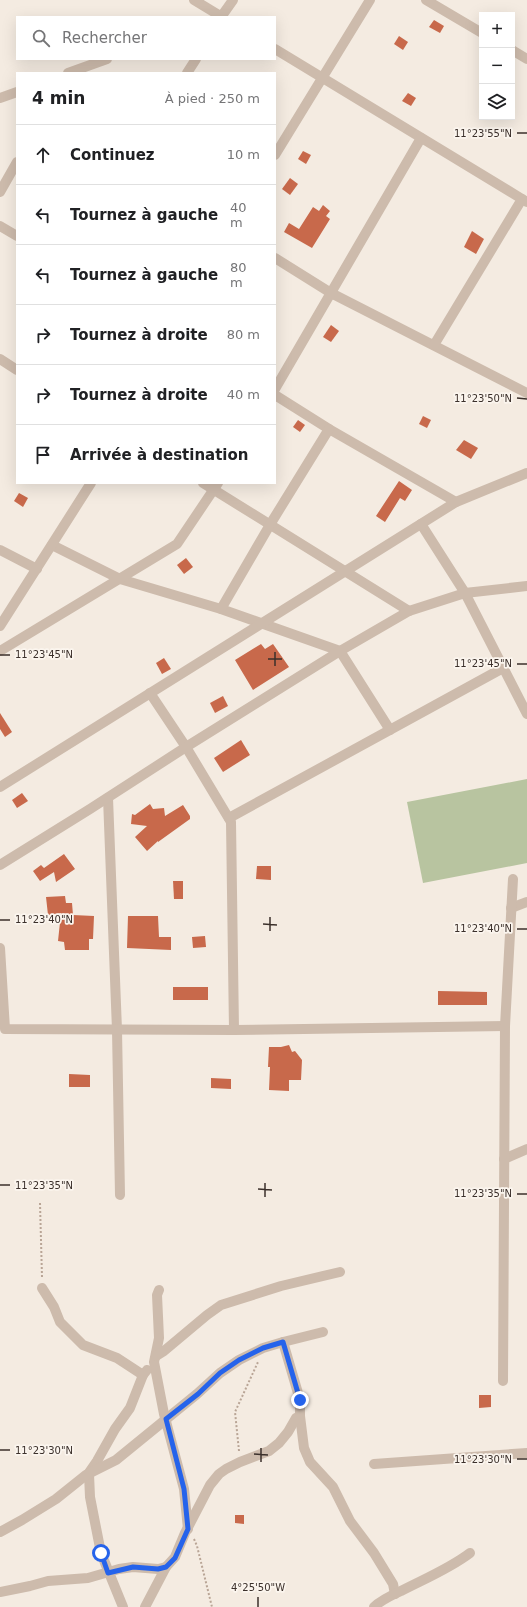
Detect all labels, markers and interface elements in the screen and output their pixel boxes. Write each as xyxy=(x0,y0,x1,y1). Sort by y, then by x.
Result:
map controls xyxy=(479,12,515,120)
button: + xyxy=(479,12,515,48)
search box xyxy=(16,16,276,60)
icon: search xyxy=(30,27,52,49)
text: Rechercher xyxy=(62,29,147,47)
button: − xyxy=(479,48,515,84)
button: layers xyxy=(479,84,515,120)
text: 4 min xyxy=(32,88,85,108)
text: À pied · 250 m xyxy=(165,91,260,106)
text: 11°23'55"N xyxy=(454,128,512,139)
icon: ahead xyxy=(32,144,54,166)
text: Continuez xyxy=(70,146,155,164)
text: 10 m xyxy=(227,147,260,162)
text: 40 m xyxy=(230,200,247,230)
icon: left xyxy=(32,204,54,226)
text: Tournez à gauche xyxy=(70,206,218,224)
text: 80 m xyxy=(230,260,247,290)
icon: left xyxy=(32,264,54,286)
text: Tournez à gauche xyxy=(70,266,218,284)
icon: right xyxy=(32,324,54,346)
text: Tournez à droite xyxy=(70,326,208,344)
text: 80 m xyxy=(227,327,260,342)
icon: right xyxy=(32,384,54,406)
text: Tournez à droite xyxy=(70,386,208,404)
text: 40 m xyxy=(227,387,260,402)
text: 11°23'50"N xyxy=(454,393,512,404)
icon: arrive xyxy=(32,444,54,466)
text: Arrivée à destination xyxy=(70,446,248,464)
text: 11°23'45"N xyxy=(15,649,73,660)
text: 11°23'45"N xyxy=(454,658,512,669)
text: 11°23'40"N xyxy=(15,914,73,925)
text: 11°23'40"N xyxy=(454,923,512,934)
text: 11°23'35"N xyxy=(15,1180,73,1191)
text: 11°23'35"N xyxy=(454,1188,512,1199)
route end xyxy=(291,1391,309,1409)
text: 11°23'30"N xyxy=(15,1445,73,1456)
text: 11°23'30"N xyxy=(454,1454,512,1465)
route start xyxy=(92,1544,110,1562)
text: 4°25'50"W xyxy=(231,1582,285,1593)

